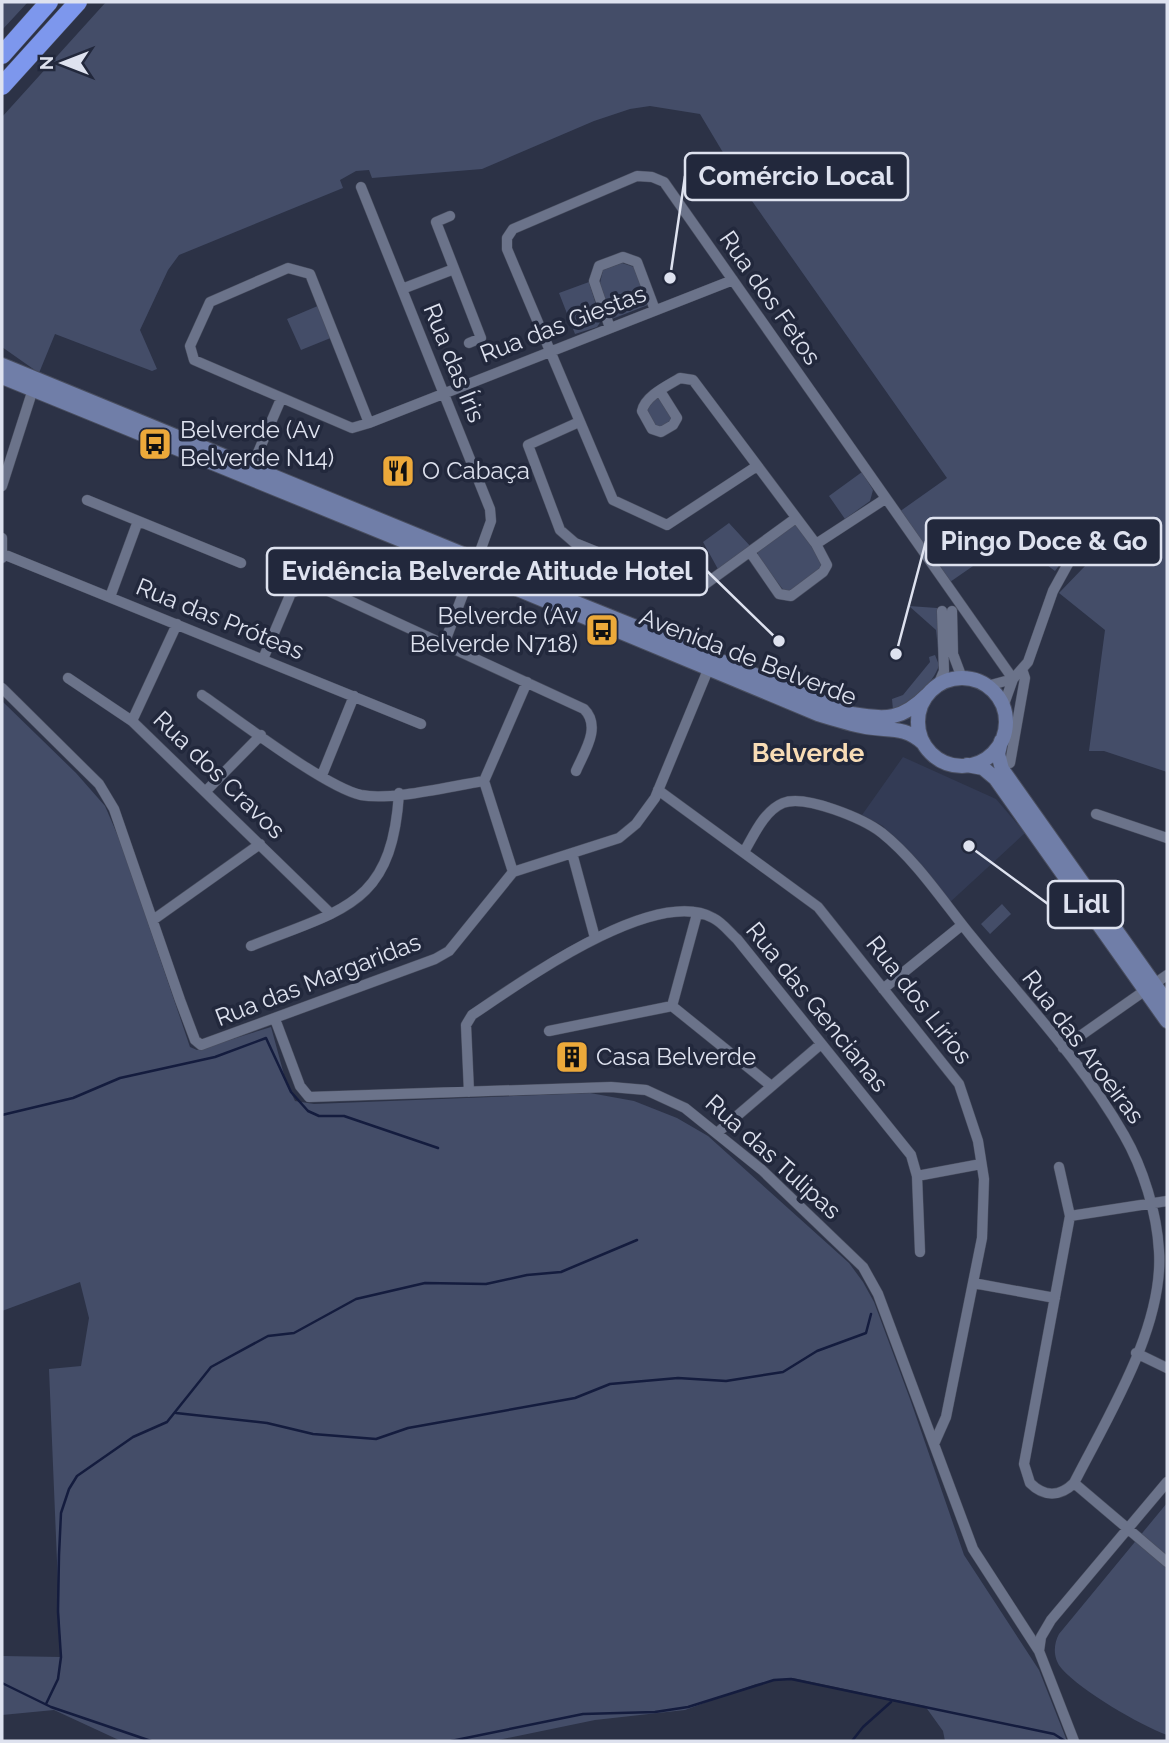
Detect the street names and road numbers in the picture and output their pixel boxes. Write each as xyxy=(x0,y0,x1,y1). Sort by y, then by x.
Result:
street label: Rua dos Fetos xyxy=(714,225,827,370)
street label: Rua das Giestas xyxy=(476,279,650,369)
street label: Rua das Íris xyxy=(417,299,491,427)
street label: Rua das Próteas xyxy=(132,572,308,665)
street label: Avenida de Belverde xyxy=(636,602,861,711)
street label: Rua dos Cravos xyxy=(148,705,291,845)
street label: Rua das Gencianas xyxy=(740,916,895,1097)
street label: Rua das Margaridas xyxy=(211,927,425,1032)
street label: Rua dos Lírios xyxy=(860,930,978,1070)
street label: Rua das Aroeiras xyxy=(1016,964,1151,1129)
street label: Rua das Tulipas xyxy=(700,1088,847,1225)

